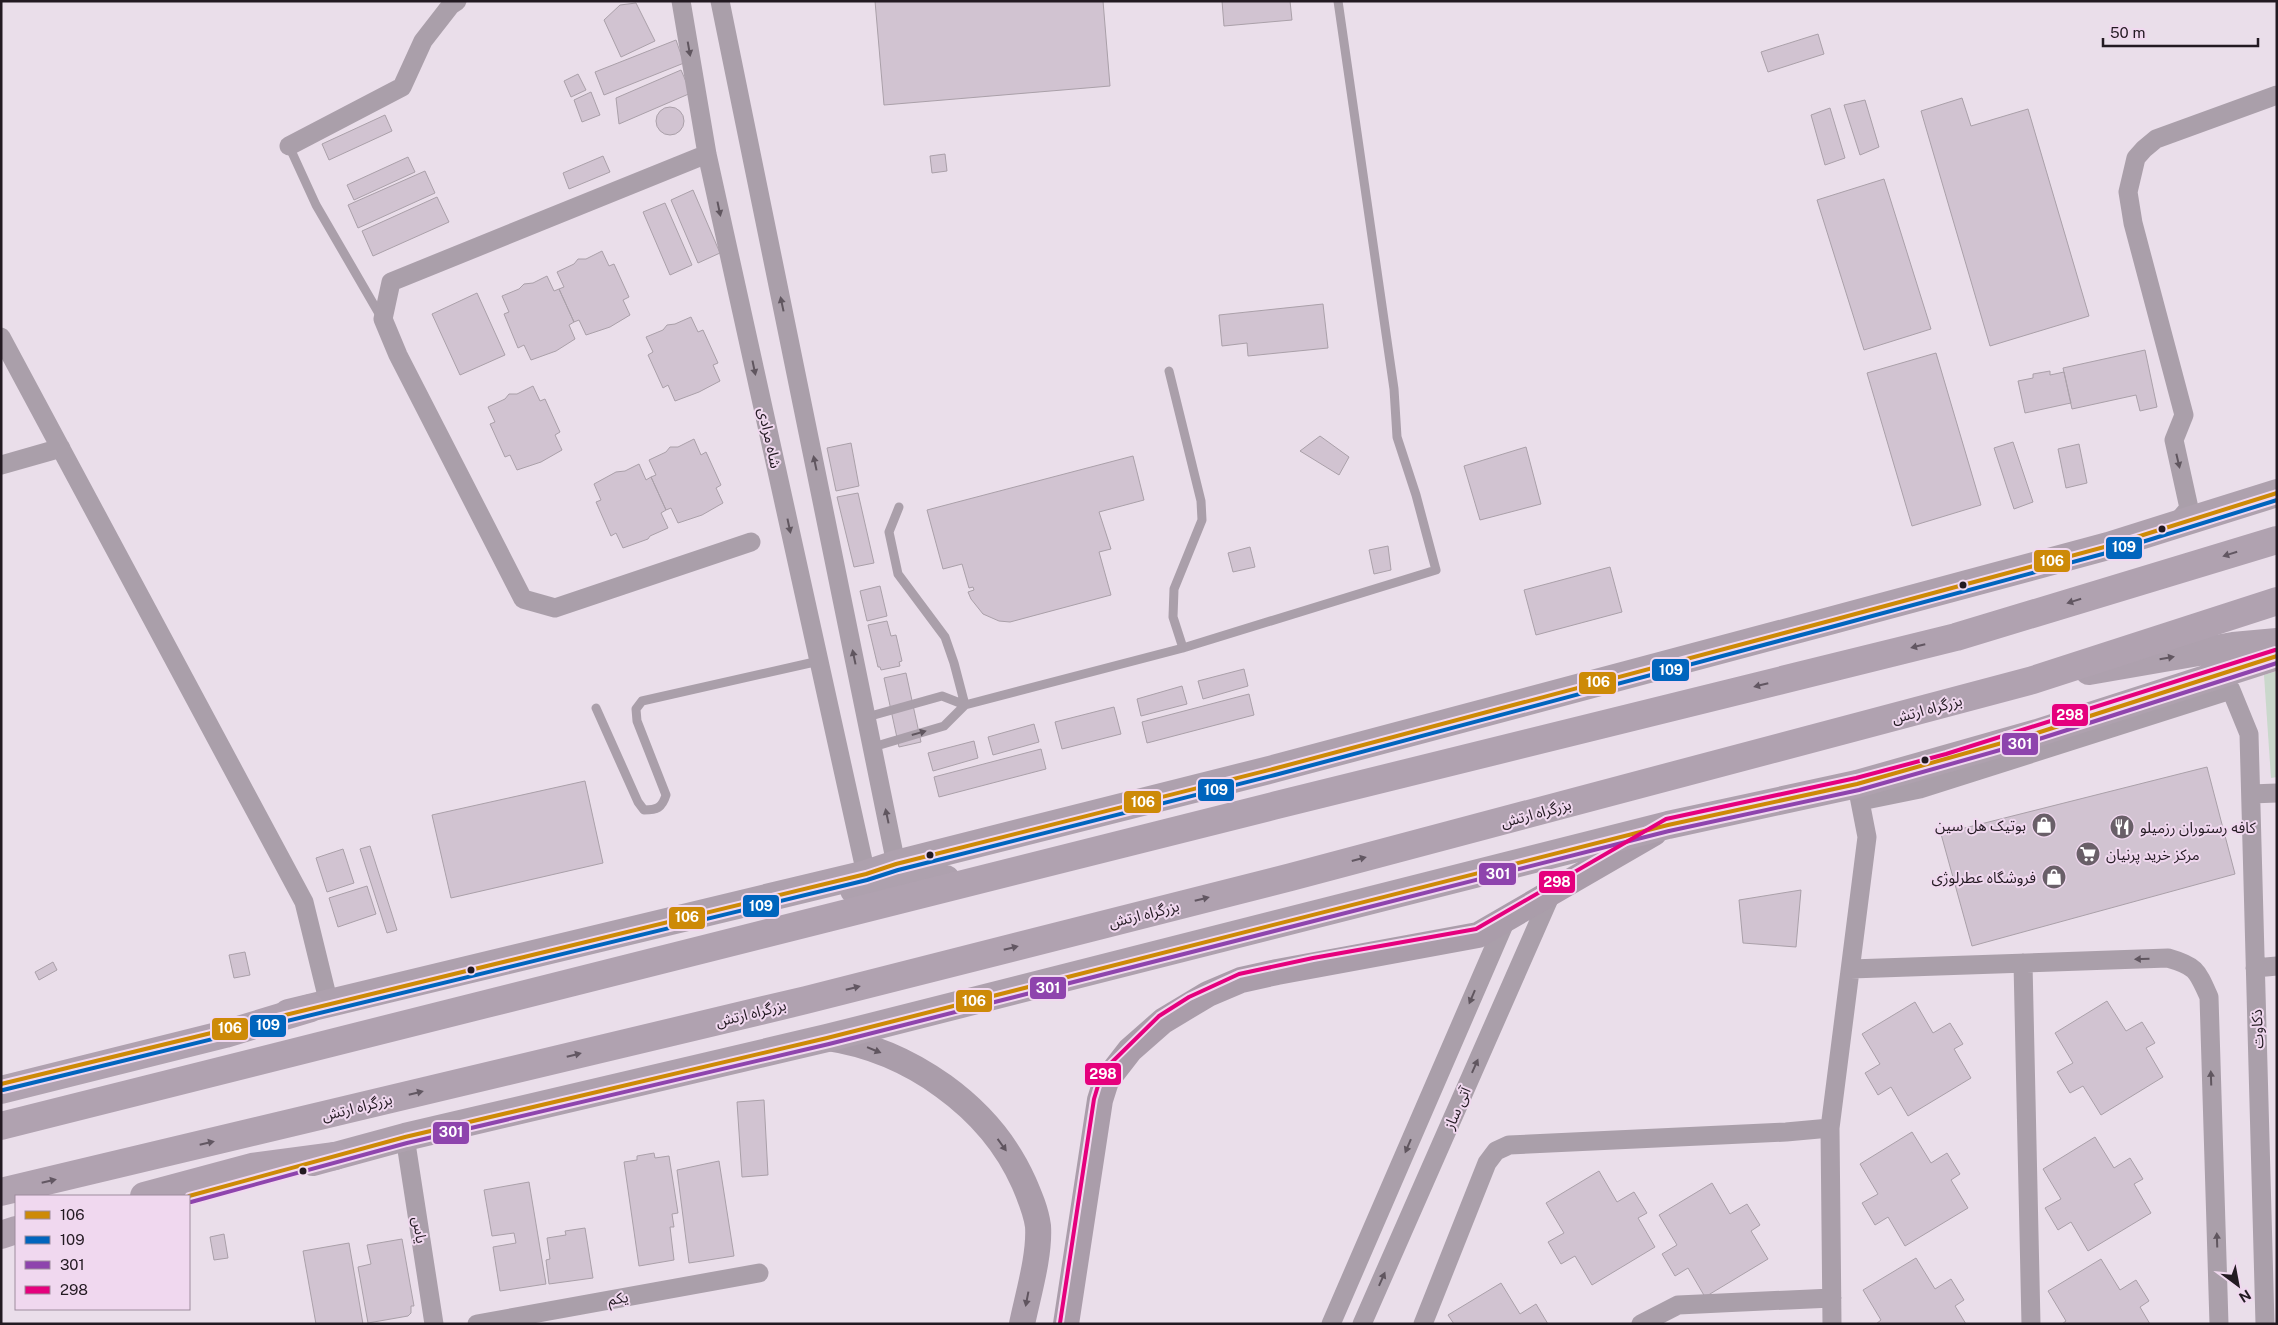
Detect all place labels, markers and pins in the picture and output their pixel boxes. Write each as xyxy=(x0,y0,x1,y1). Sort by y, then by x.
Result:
unlabelled marker xyxy=(2157,524,2167,534)
unlabelled marker xyxy=(1958,580,1968,590)
unlabelled marker xyxy=(1920,755,1930,765)
shop icon: بوتیک هل سین xyxy=(2031,812,2057,838)
restaurant icon: کافه رستوران رزمیلو xyxy=(2109,814,2135,840)
place label: بوتیک هل سین xyxy=(1935,817,2026,835)
place label: کافه رستوران رزمیلو xyxy=(2140,819,2257,837)
supermarket icon: مرکز خرید پرنیان xyxy=(2075,841,2101,867)
place label: مرکز خرید پرنیان xyxy=(2106,846,2200,865)
unlabelled marker xyxy=(925,850,935,860)
shop icon: فروشگاه عطرلوژی xyxy=(2041,864,2067,890)
place label: فروشگاه عطرلوژی xyxy=(1932,869,2036,887)
unlabelled marker xyxy=(466,965,476,975)
unlabelled marker xyxy=(298,1166,308,1176)

